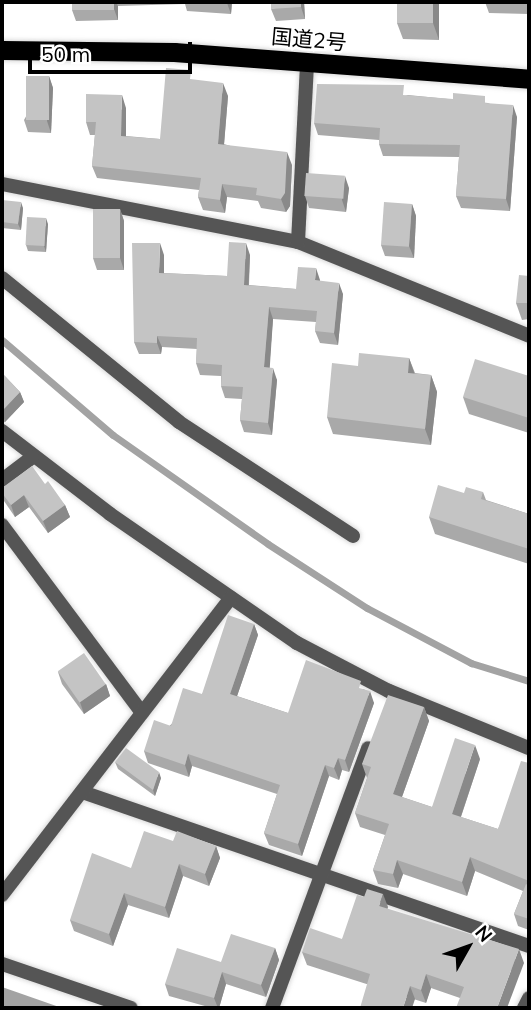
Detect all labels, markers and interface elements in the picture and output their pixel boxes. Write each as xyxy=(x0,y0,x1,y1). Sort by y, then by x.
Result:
street label: 国道2号 xyxy=(270,23,348,55)
scale bar xyxy=(32,28,196,72)
text: 50 m xyxy=(41,41,90,67)
north arrow xyxy=(433,912,503,982)
text: N xyxy=(470,920,498,947)

